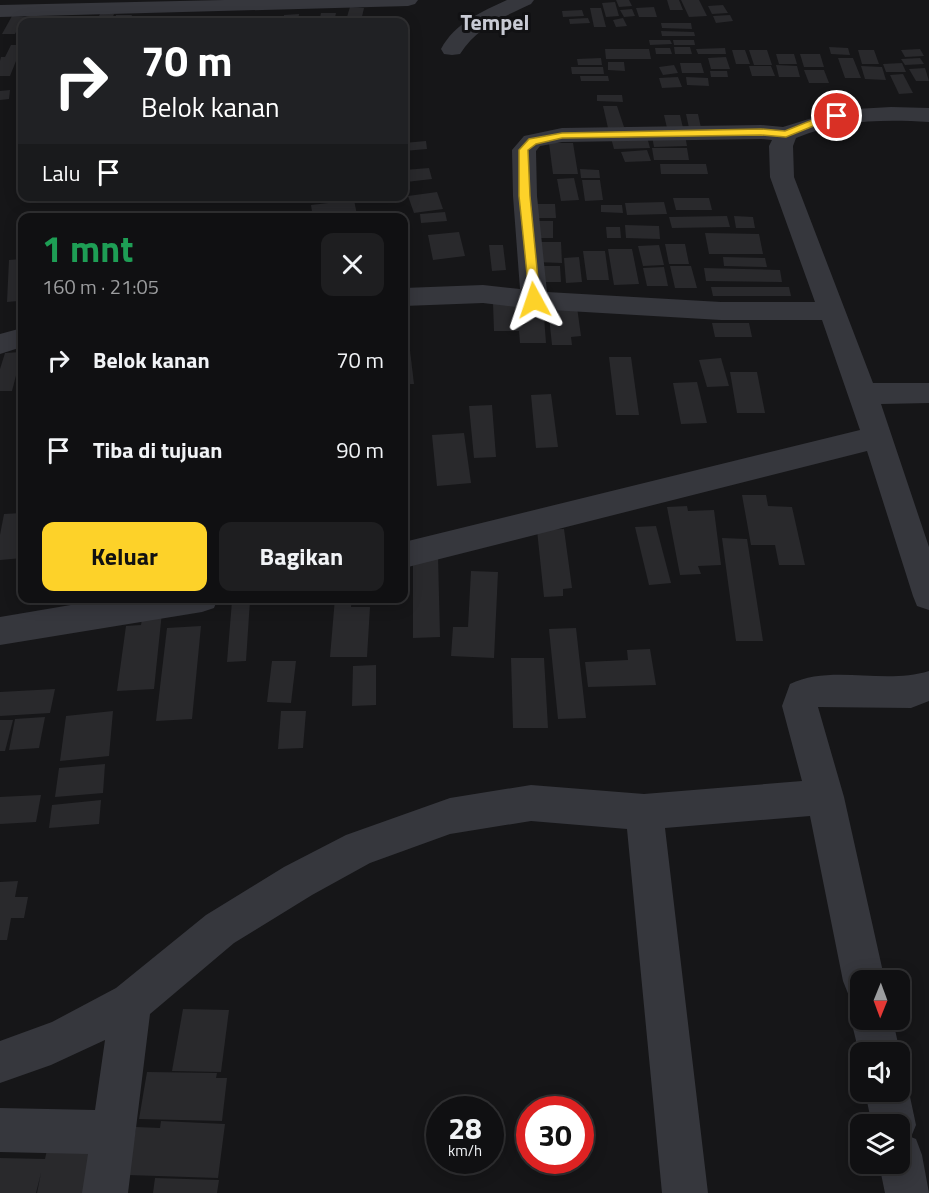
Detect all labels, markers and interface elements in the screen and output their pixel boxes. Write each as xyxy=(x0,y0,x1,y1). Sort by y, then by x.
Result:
district label: Tempel xyxy=(461,5,529,39)
text: 70 m xyxy=(141,28,233,92)
icon: right xyxy=(42,42,120,120)
text: Belok kanan xyxy=(141,86,280,127)
pin xyxy=(811,90,862,141)
icon: arrive xyxy=(820,99,853,132)
text: Lalu xyxy=(42,156,80,190)
icon: arrive xyxy=(92,156,125,189)
text: 1 mnt xyxy=(42,221,133,276)
button: close xyxy=(321,233,384,296)
position arrow xyxy=(502,268,566,332)
text: 160 m · 21:05 xyxy=(42,271,159,302)
text: Belok kanan xyxy=(93,343,210,377)
text: 70 m xyxy=(336,343,384,377)
icon: right xyxy=(42,344,75,377)
text: Tiba di tujuan xyxy=(93,433,222,467)
text: 90 m xyxy=(336,433,384,467)
icon: arrive xyxy=(42,434,75,467)
button: Keluar xyxy=(42,522,207,591)
button: Bagikan xyxy=(219,522,384,591)
north arrow xyxy=(850,970,910,1030)
map controls xyxy=(850,970,910,1174)
button: sound xyxy=(850,1042,910,1102)
speed limit sign: 30 xyxy=(516,1096,594,1174)
text: 28 xyxy=(448,1105,482,1151)
button: layers xyxy=(850,1114,910,1174)
text: km/h xyxy=(448,1139,482,1162)

